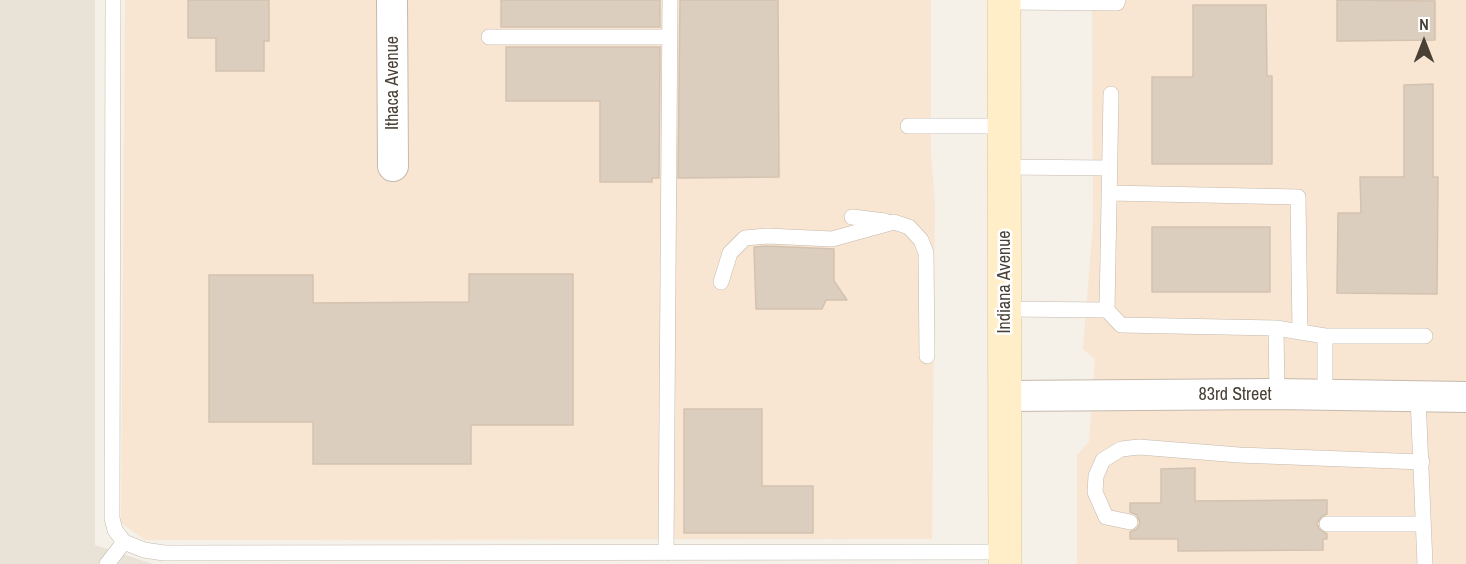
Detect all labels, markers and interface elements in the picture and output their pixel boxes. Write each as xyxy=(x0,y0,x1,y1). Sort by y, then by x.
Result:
north arrow xyxy=(1394,12,1454,72)
text: N xyxy=(1419,13,1429,35)
street label: Ithaca Avenue xyxy=(382,36,404,130)
street label: Indiana Avenue xyxy=(994,230,1016,334)
street label: 83rd Street xyxy=(1198,384,1272,406)

